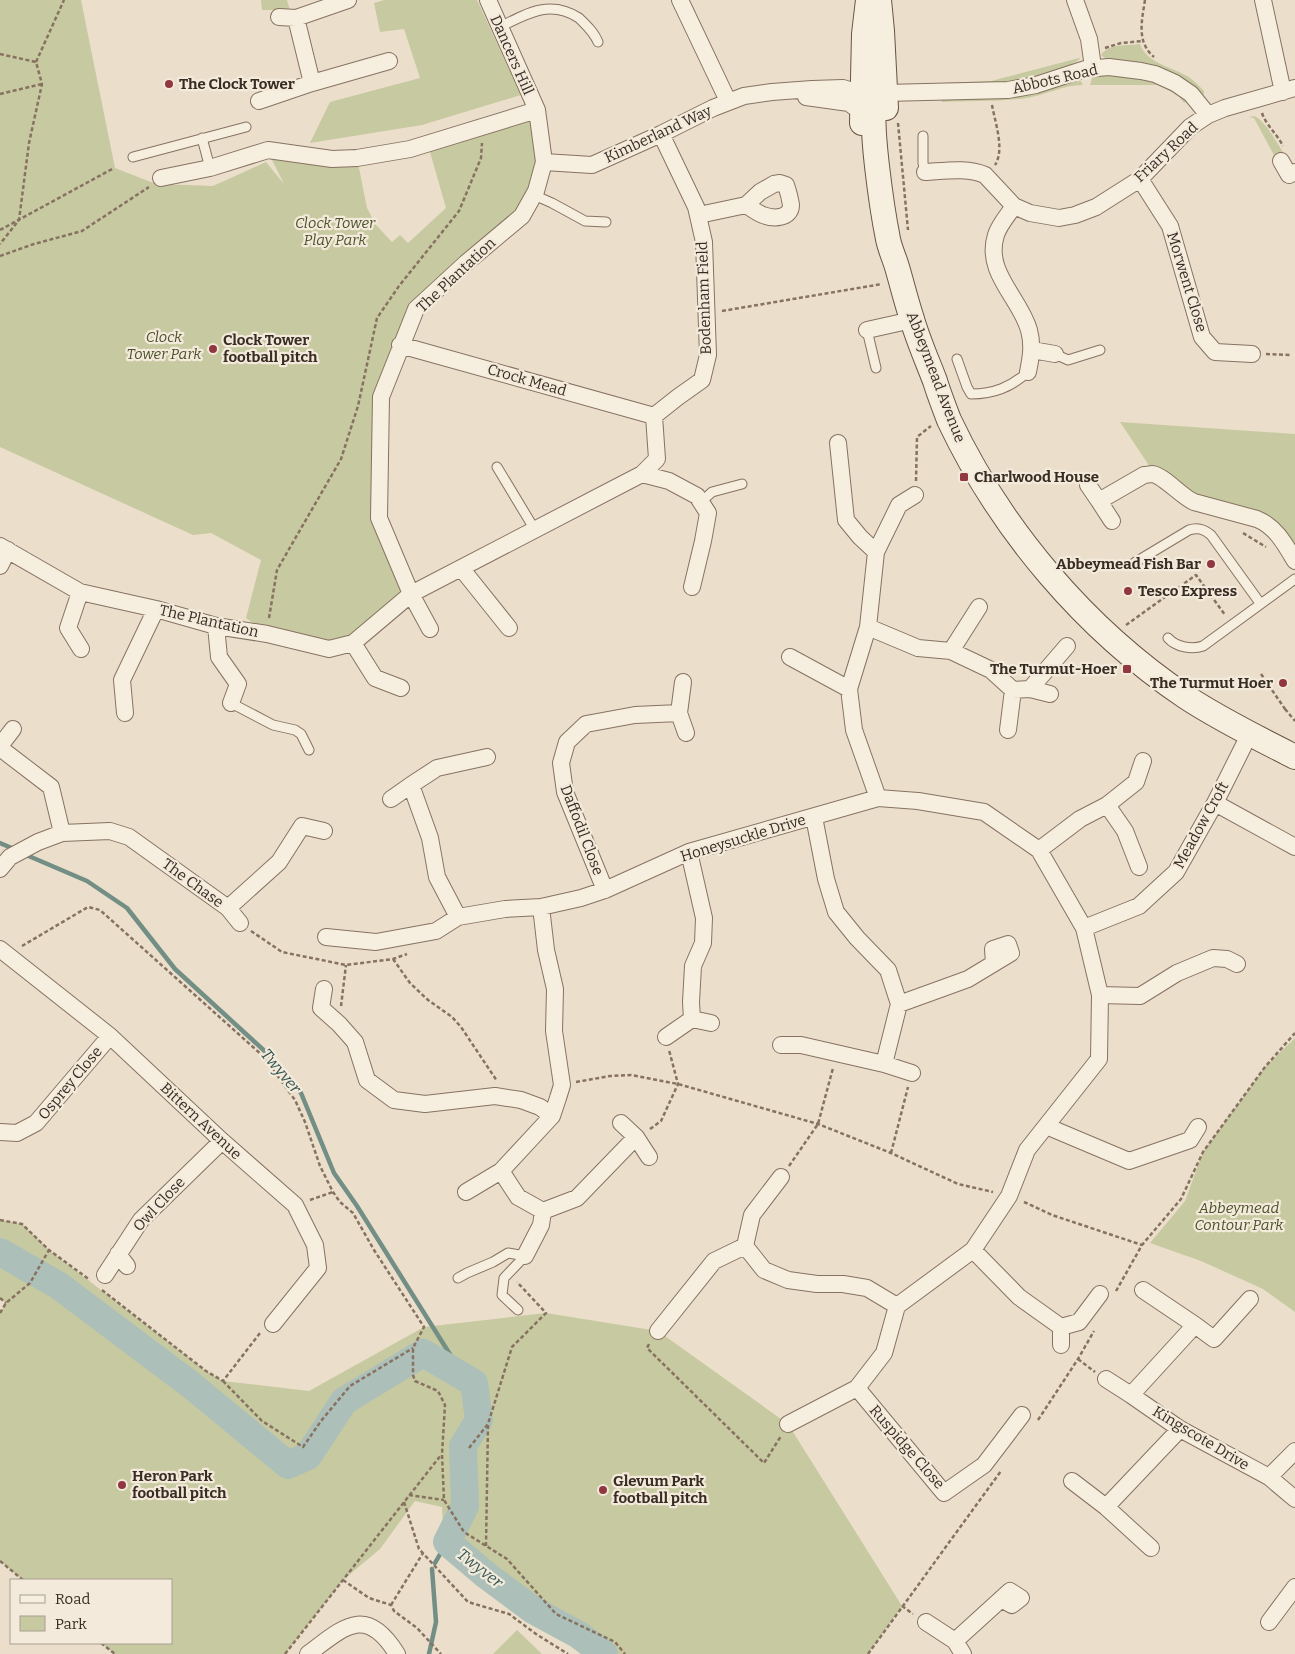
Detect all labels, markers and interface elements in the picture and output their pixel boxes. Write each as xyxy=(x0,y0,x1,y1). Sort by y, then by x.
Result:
street label: Dancers Hill xyxy=(486,12,538,98)
street label: Abbots Road xyxy=(1011,60,1100,98)
place label: The Clock Tower xyxy=(179,75,295,93)
marker: The Clock Tower xyxy=(163,78,175,90)
street label: Kimberland Way xyxy=(602,101,714,167)
street label: Friary Road xyxy=(1131,118,1202,186)
park label: Clock Tower Play Park xyxy=(295,214,376,249)
street label: Morwent Close xyxy=(1163,230,1211,334)
street label: The Plantation xyxy=(413,234,500,316)
street label: Bodenham Field xyxy=(693,241,715,355)
street label: Abbeymead Avenue xyxy=(903,309,969,445)
park label: Clock Tower Park xyxy=(127,328,202,363)
place label: Clock Tower football pitch xyxy=(223,331,318,366)
marker: Clock Tower football pitch xyxy=(207,343,219,355)
street label: Crock Mead xyxy=(485,360,569,400)
place label: Charlwood House xyxy=(974,468,1099,486)
marker: Charlwood House xyxy=(958,471,970,483)
place label: Abbeymead Fish Bar xyxy=(1056,555,1201,573)
marker: Abbeymead Fish Bar xyxy=(1205,558,1217,570)
place label: Tesco Express xyxy=(1138,582,1237,600)
marker: Tesco Express xyxy=(1122,585,1134,597)
street label: The Plantation xyxy=(158,601,261,641)
place label: The Turmut-Hoer xyxy=(990,660,1117,678)
marker: The Turmut-Hoer xyxy=(1121,663,1133,675)
place label: The Turmut Hoer xyxy=(1150,674,1273,692)
marker: The Turmut Hoer xyxy=(1277,677,1289,689)
street label: Meadow Croft xyxy=(1170,778,1233,872)
street label: Daffodil Close xyxy=(556,782,608,878)
street label: Honeysuckle Drive xyxy=(678,810,808,866)
street label: The Chase xyxy=(159,855,227,911)
street label: Osprey Close xyxy=(34,1043,106,1123)
water label: Twyver xyxy=(257,1045,306,1098)
street label: Bittern Avenue xyxy=(157,1079,245,1163)
street label: Owl Close xyxy=(129,1173,189,1235)
park label: Abbeymead Contour Park xyxy=(1195,1199,1284,1234)
street label: Ruspidge Close xyxy=(866,1401,948,1493)
street label: Kingscote Drive xyxy=(1150,1402,1252,1474)
place label: Heron Park football pitch xyxy=(132,1467,227,1502)
place label: Glevum Park football pitch xyxy=(613,1472,708,1507)
marker: Heron Park football pitch xyxy=(116,1479,128,1491)
marker: Glevum Park football pitch xyxy=(597,1484,609,1496)
water label: Twyver xyxy=(454,1544,508,1593)
legend xyxy=(10,1579,172,1644)
text: Road xyxy=(55,1590,90,1608)
text: Park xyxy=(55,1615,87,1633)

